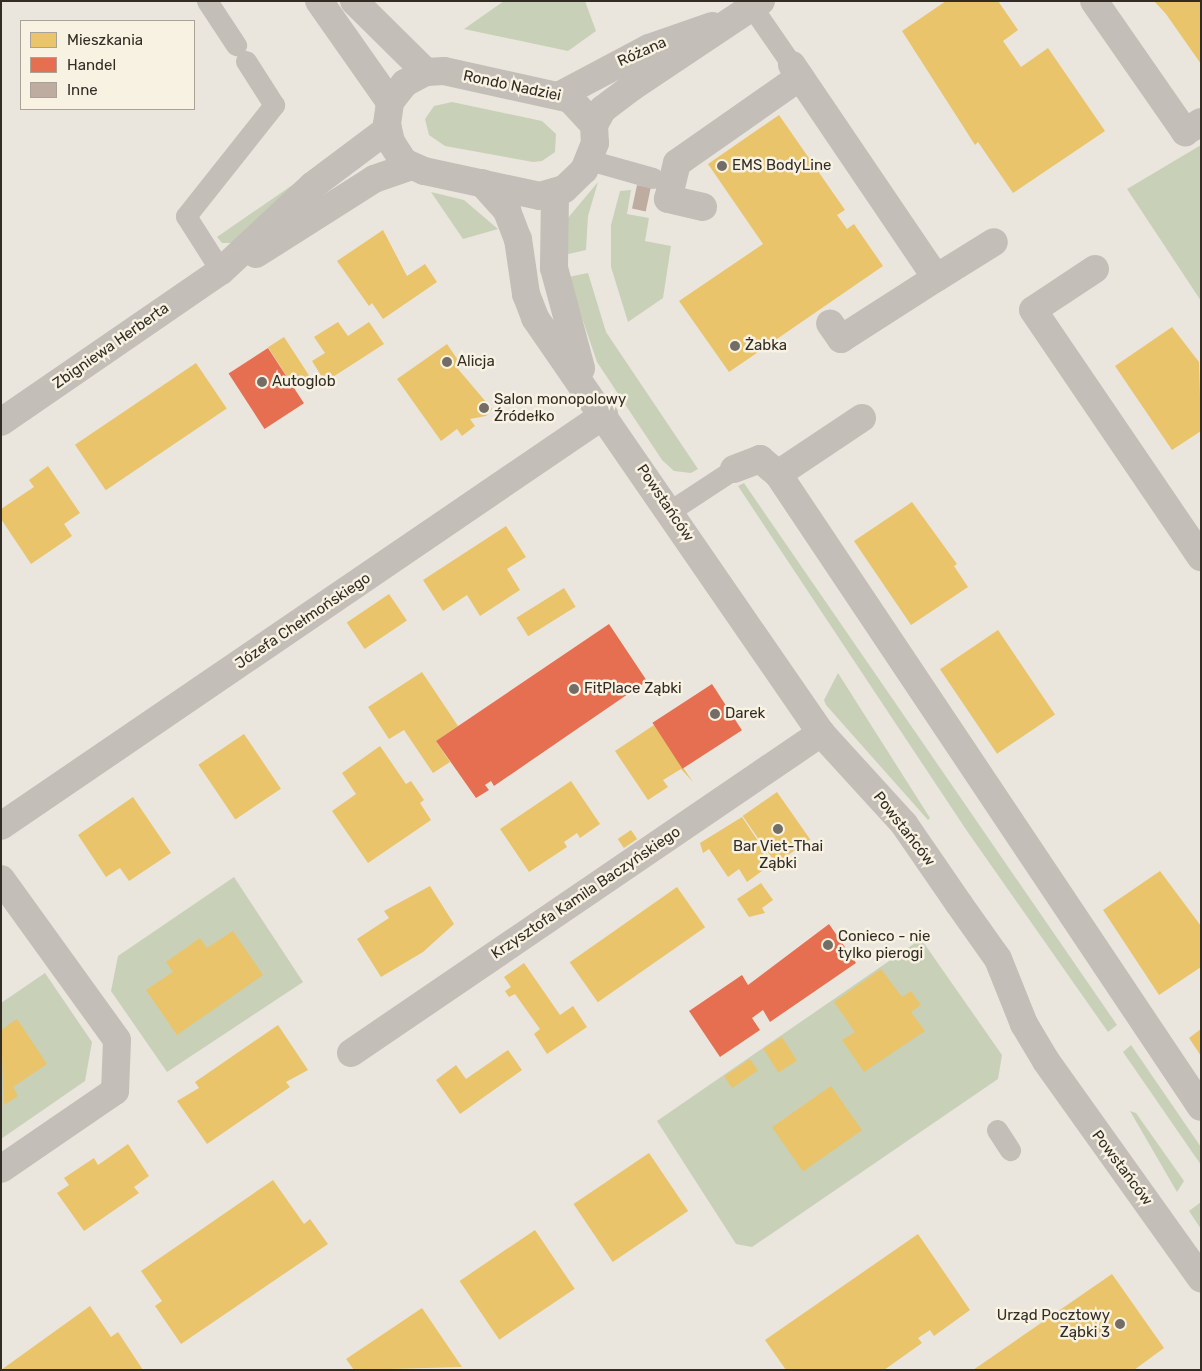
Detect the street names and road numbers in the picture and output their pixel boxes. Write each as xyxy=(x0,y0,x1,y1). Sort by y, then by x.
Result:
street label: Różana xyxy=(615,33,669,71)
street label: Rondo Nadziei xyxy=(461,67,563,105)
street label: Zbigniewa Herberta xyxy=(50,299,172,393)
street label: Powstańców xyxy=(633,461,697,545)
street label: Józefa Chełmońskiego xyxy=(232,569,374,673)
street label: Powstańców xyxy=(869,788,939,870)
street label: Krzysztofa Kamila Baczyńskiego xyxy=(488,823,684,963)
street label: Powstańców xyxy=(1088,1127,1156,1209)

